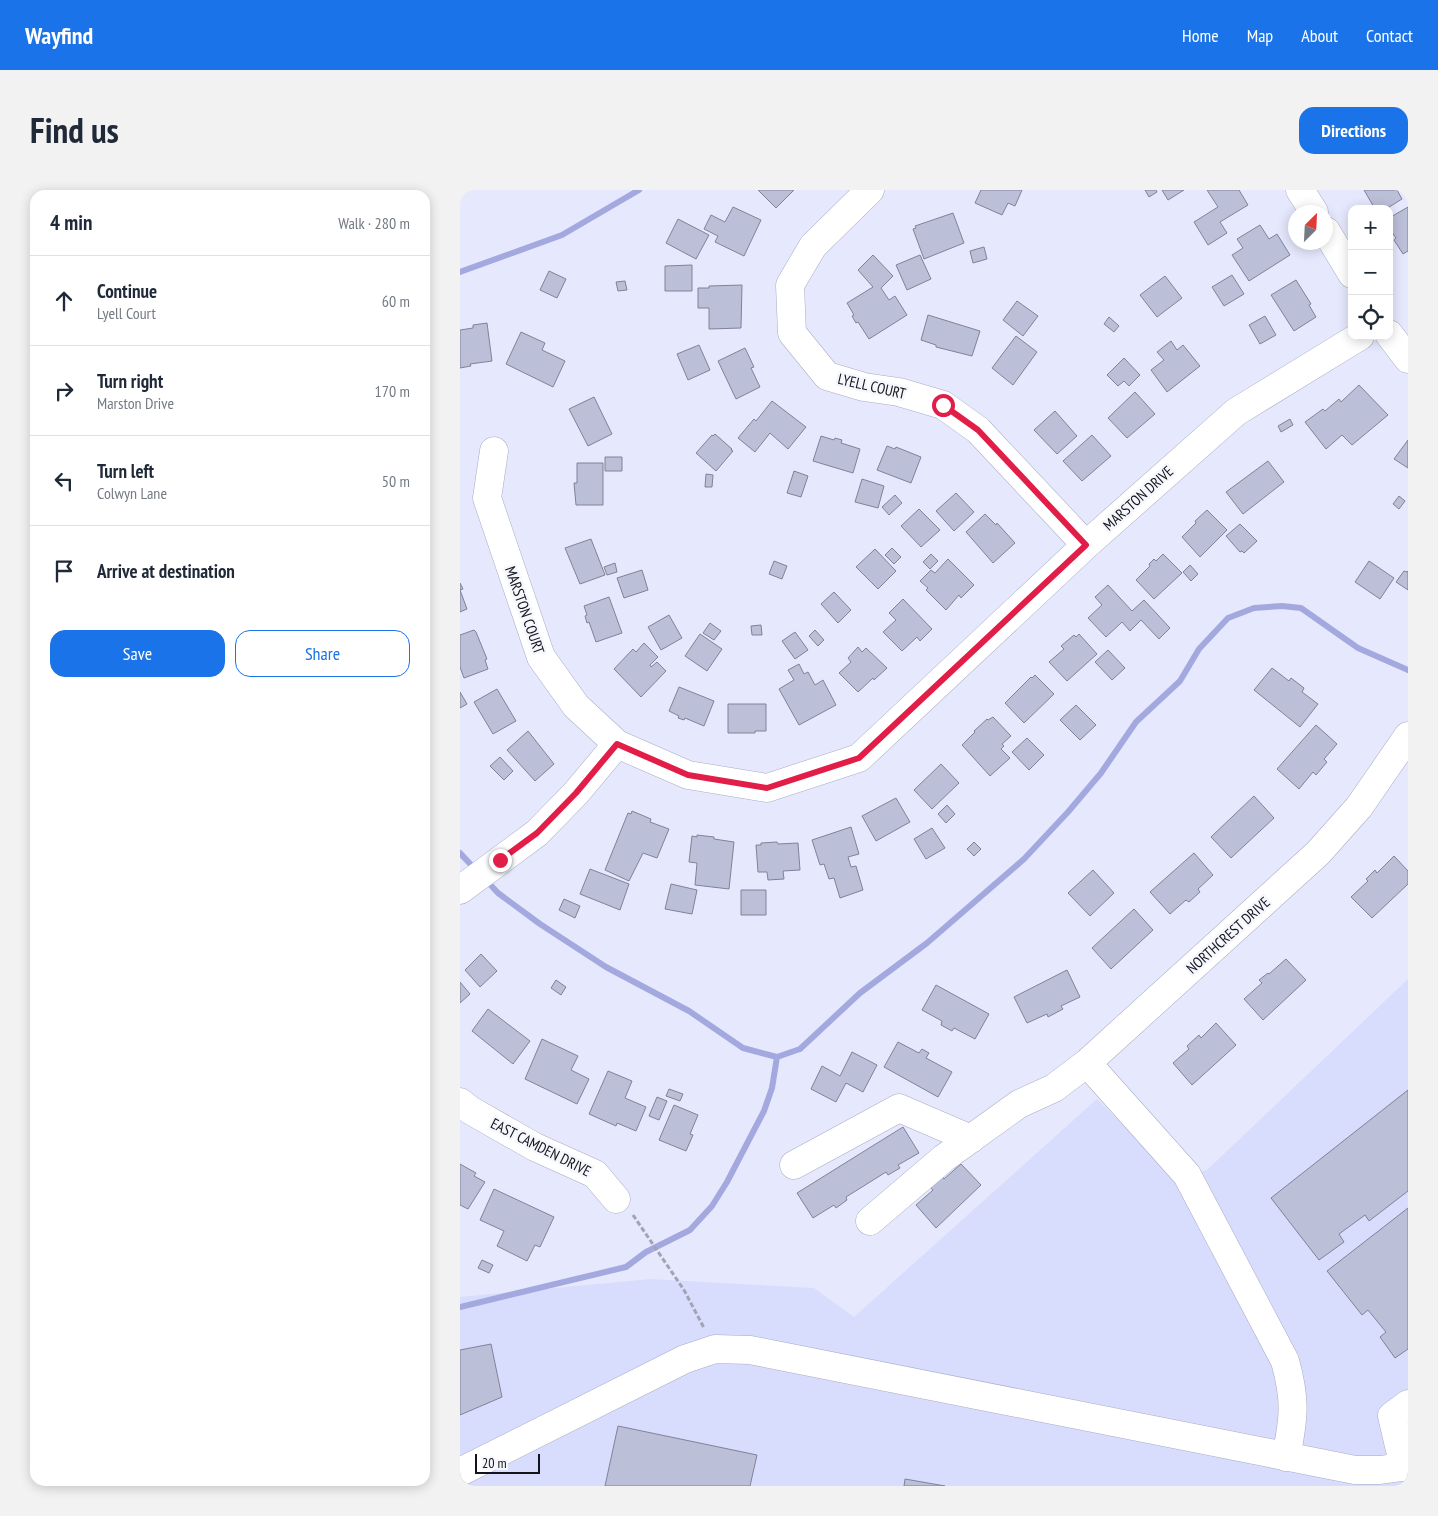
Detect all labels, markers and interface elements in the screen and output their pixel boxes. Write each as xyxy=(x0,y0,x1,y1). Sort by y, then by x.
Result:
text: Wayfind xyxy=(25,20,93,51)
text: Home xyxy=(1182,24,1219,47)
text: Map xyxy=(1247,24,1273,47)
text: About xyxy=(1301,24,1338,47)
text: Contact xyxy=(1366,24,1413,47)
text: Find us xyxy=(30,107,119,153)
button: Directions xyxy=(1299,107,1408,154)
north arrow xyxy=(1288,205,1333,250)
map controls xyxy=(1348,205,1393,340)
button: + xyxy=(1348,205,1393,250)
text: 4 min xyxy=(50,209,92,236)
text: Walk · 280 m xyxy=(338,213,410,233)
button: − xyxy=(1348,250,1393,295)
text: Continue xyxy=(97,279,157,303)
icon: ahead xyxy=(50,287,78,315)
text: 60 m xyxy=(382,291,410,311)
button: locate xyxy=(1348,295,1393,340)
text: Lyell Court xyxy=(97,303,156,323)
text: Turn right xyxy=(97,369,163,393)
street label: LYELL COURT xyxy=(836,369,908,403)
icon: right xyxy=(50,377,78,405)
text: 170 m xyxy=(375,381,410,401)
text: Marston Drive xyxy=(97,393,174,413)
route start xyxy=(932,394,955,417)
text: Turn left xyxy=(97,459,154,483)
street label: MARSTON DRIVE xyxy=(1099,462,1177,534)
icon: left xyxy=(50,467,78,495)
text: 50 m xyxy=(382,471,410,491)
text: Colwyn Lane xyxy=(97,483,167,503)
icon: arrive xyxy=(50,557,78,585)
text: Arrive at destination xyxy=(97,559,235,583)
street label: MARSTON COURT xyxy=(501,564,549,657)
button: Save xyxy=(50,630,225,677)
button: Share xyxy=(235,630,410,677)
route end xyxy=(489,849,512,872)
street label: NORTHCREST DRIVE xyxy=(1182,893,1274,977)
street label: EAST CAMDEN DRIVE xyxy=(488,1114,594,1180)
scale bar xyxy=(475,1451,540,1474)
text: 20 m xyxy=(482,1454,507,1472)

